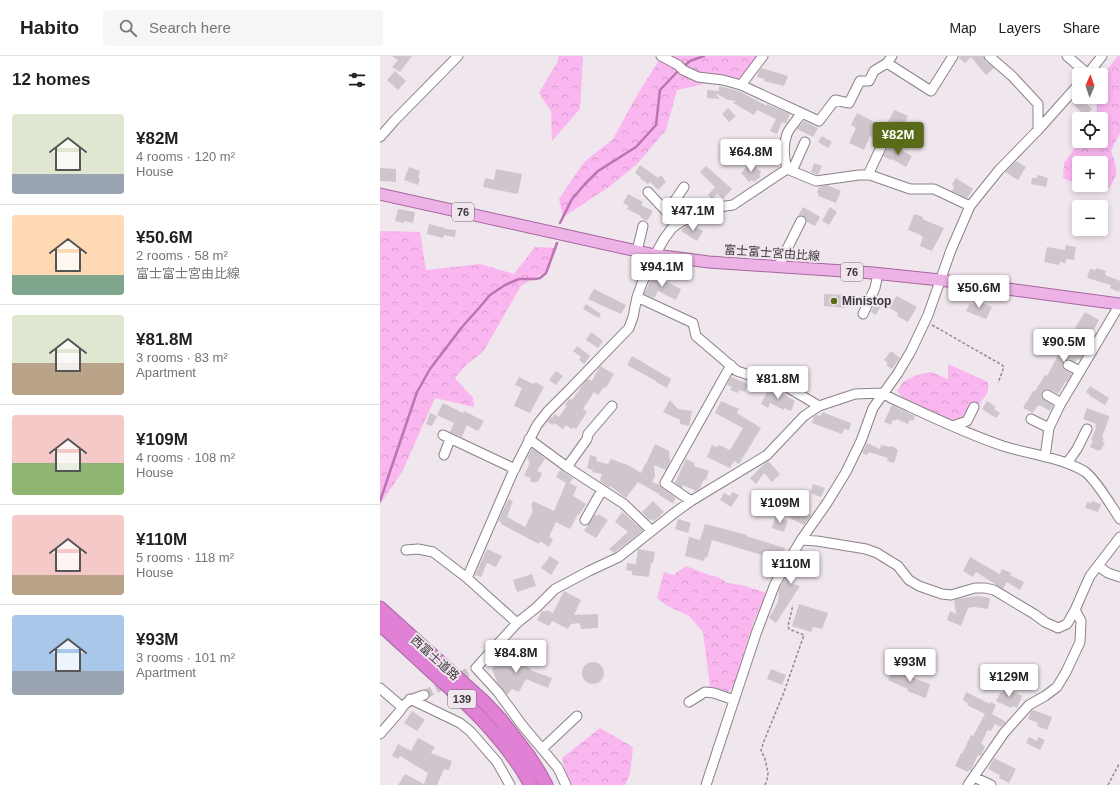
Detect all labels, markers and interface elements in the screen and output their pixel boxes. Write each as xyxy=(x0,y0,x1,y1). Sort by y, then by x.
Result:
search box xyxy=(103,10,383,46)
text: Habito xyxy=(20,17,79,38)
icon: search xyxy=(117,17,139,39)
text: Search here xyxy=(149,19,231,36)
text: Map xyxy=(949,20,977,36)
text: Layers xyxy=(999,20,1041,36)
text: Share xyxy=(1063,20,1100,36)
north arrow xyxy=(1072,68,1108,104)
map controls xyxy=(1072,68,1108,236)
icon: filters xyxy=(346,69,368,91)
text: 12 homes xyxy=(12,70,90,89)
button: locate xyxy=(1072,112,1108,148)
pin: ¥82M xyxy=(874,122,922,156)
text: ¥82M xyxy=(882,127,914,142)
text: ¥82M xyxy=(136,129,179,148)
icon: home xyxy=(44,130,92,178)
pin: ¥64.8M xyxy=(718,139,784,173)
text: ¥64.8M xyxy=(729,144,773,159)
text: 4 rooms · 120 m² xyxy=(136,149,235,164)
button: + xyxy=(1072,156,1108,192)
text: House xyxy=(136,164,174,179)
pin: ¥47.1M xyxy=(660,198,726,232)
button: − xyxy=(1072,200,1108,236)
road number: 76 xyxy=(452,203,474,221)
text: ¥47.1M xyxy=(671,203,715,218)
text: ¥50.6M xyxy=(136,228,193,247)
icon: home xyxy=(44,231,92,279)
street label: 富士富士宮由比線 xyxy=(724,243,820,263)
text: 2 rooms · 58 m² xyxy=(136,248,228,263)
pin: ¥94.1M xyxy=(629,254,695,288)
text: ¥94.1M xyxy=(640,259,684,274)
road number: 76 xyxy=(841,263,863,281)
text: 富士富士宮由比線 xyxy=(136,266,240,281)
pin: ¥50.6M xyxy=(946,275,1012,309)
text: ¥50.6M xyxy=(957,280,1001,295)
place label: Ministop xyxy=(842,294,891,308)
marker: Ministop xyxy=(829,296,839,306)
pin: ¥90.5M xyxy=(1031,329,1097,363)
text: ¥81.8M xyxy=(136,330,193,349)
icon: home xyxy=(44,331,92,379)
text: ¥90.5M xyxy=(1042,334,1086,349)
text: 3 rooms · 83 m² xyxy=(136,350,228,365)
text: Apartment xyxy=(136,365,196,380)
pin: ¥81.8M xyxy=(745,366,811,400)
text: ¥81.8M xyxy=(756,371,800,386)
text: ¥109M xyxy=(136,430,188,449)
icon: home xyxy=(44,431,92,479)
text: 4 rooms · 108 m² xyxy=(136,450,235,465)
text: House xyxy=(136,465,174,480)
pin: ¥109M xyxy=(752,490,808,524)
text: ¥109M xyxy=(760,495,800,510)
text: ¥110M xyxy=(136,530,187,549)
icon: home xyxy=(44,531,92,579)
text: 5 rooms · 118 m² xyxy=(136,550,234,565)
pin: ¥110M xyxy=(763,551,819,585)
text: ¥110M xyxy=(771,556,811,571)
text: House xyxy=(136,565,174,580)
text: ¥93M xyxy=(136,630,179,649)
icon: home xyxy=(44,631,92,679)
street label: 西富士道路 xyxy=(408,633,462,683)
pin: ¥84.8M xyxy=(483,640,549,674)
text: ¥84.8M xyxy=(494,645,538,660)
pin: ¥93M xyxy=(886,649,934,683)
text: 3 rooms · 101 m² xyxy=(136,650,235,665)
text: ¥93M xyxy=(894,654,926,669)
pin: ¥129M xyxy=(981,664,1037,698)
text: Apartment xyxy=(136,665,196,680)
text: ¥129M xyxy=(989,669,1029,684)
road number: 139 xyxy=(448,690,476,708)

